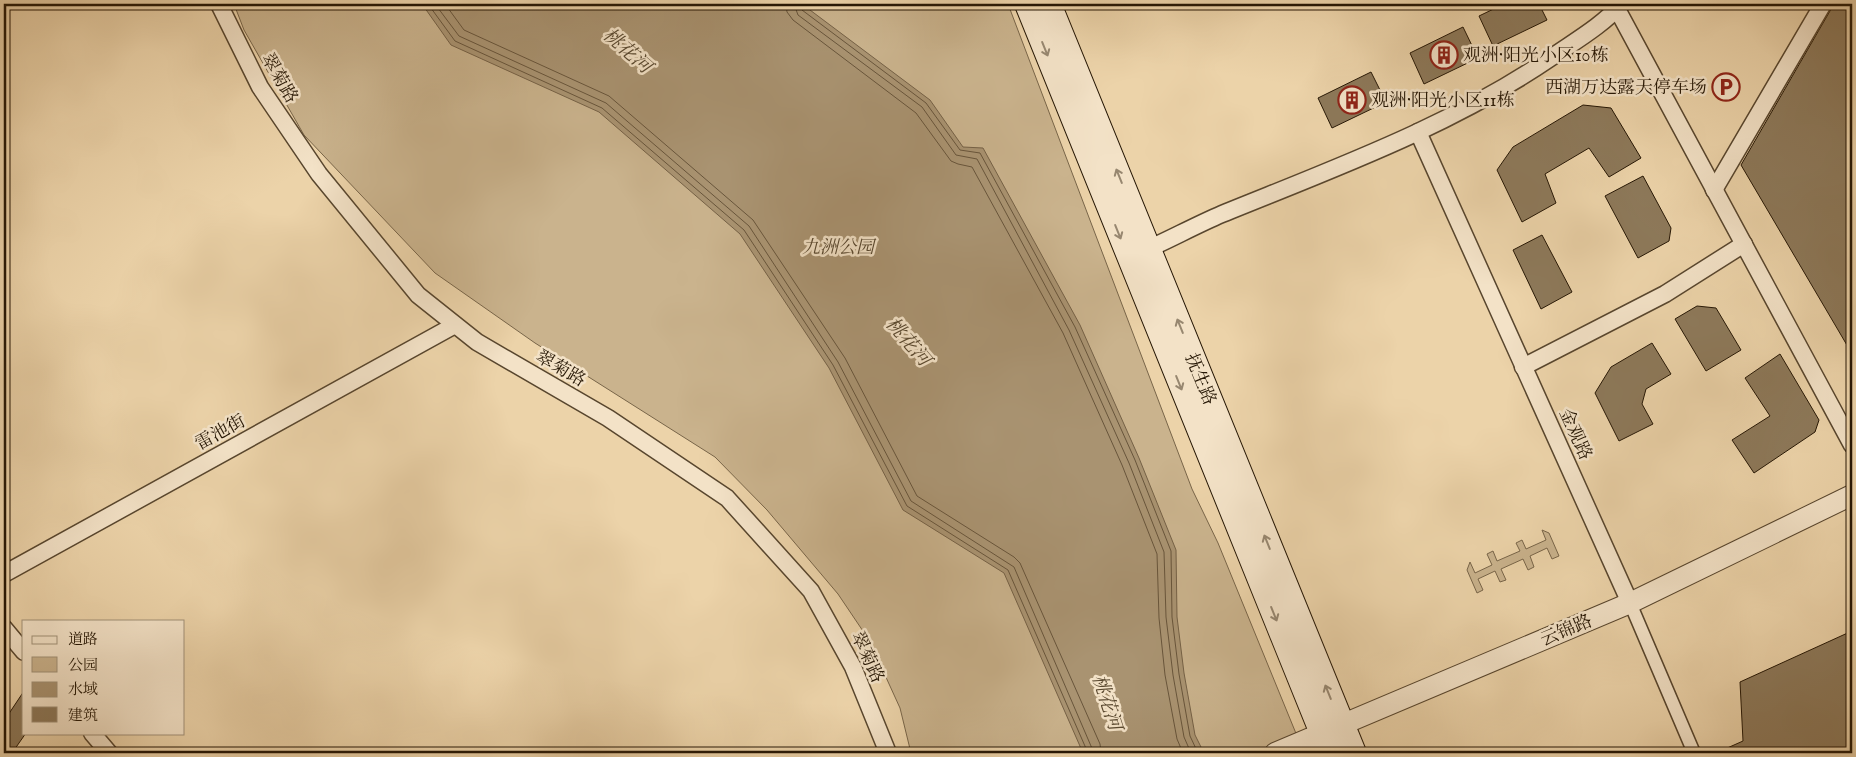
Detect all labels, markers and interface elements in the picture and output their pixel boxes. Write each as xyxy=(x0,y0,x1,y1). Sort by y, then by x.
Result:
water label: 桃花河 xyxy=(597,24,658,81)
building icon: 观洲·阳光小区10栋 xyxy=(1429,40,1459,70)
one-way arrow xyxy=(1040,41,1050,56)
place label: 观洲·阳光小区10栋 xyxy=(1463,45,1608,68)
street label: 翠菊路 xyxy=(255,50,302,108)
parking icon: 西湖万达露天停车场 xyxy=(1711,72,1741,102)
place label: 西湖万达露天停车场 xyxy=(1545,77,1707,100)
building icon: 观洲·阳光小区11栋 xyxy=(1337,85,1367,115)
place label: 观洲·阳光小区11栋 xyxy=(1371,90,1514,113)
one-way arrow xyxy=(1113,168,1122,183)
one-way arrow xyxy=(1114,224,1123,240)
park label: 九洲公园 xyxy=(802,237,877,260)
water label: 桃花河 xyxy=(880,313,937,374)
one-way arrow xyxy=(1174,319,1184,334)
street label: 翠菊路 xyxy=(531,346,589,393)
street label: 抚生路 xyxy=(1179,350,1220,409)
one-way arrow xyxy=(1175,375,1185,390)
street label: 金观路 xyxy=(1553,405,1596,464)
street label: 雷池街 xyxy=(192,410,250,456)
one-way arrow xyxy=(1262,535,1271,550)
one-way arrow xyxy=(1270,607,1279,622)
street label: 云锦路 xyxy=(1537,610,1596,653)
legend xyxy=(22,620,185,734)
street label: 翠菊路 xyxy=(845,628,888,687)
text: 道路 xyxy=(68,630,98,649)
text: 公园 xyxy=(68,656,98,675)
water label: 桃花河 xyxy=(1086,672,1127,736)
text: 水域 xyxy=(68,680,98,699)
one-way arrow xyxy=(1323,685,1332,700)
text: 建筑 xyxy=(68,706,98,725)

